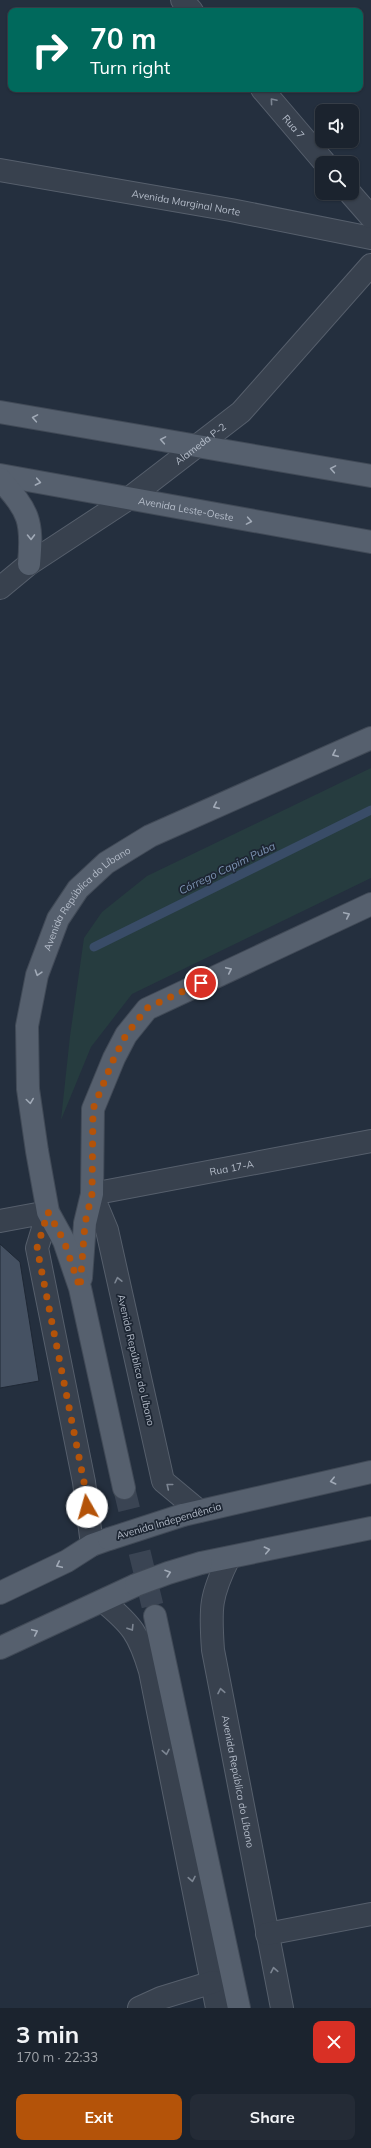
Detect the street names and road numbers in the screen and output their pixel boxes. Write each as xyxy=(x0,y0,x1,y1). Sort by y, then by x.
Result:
street label: Rua 7 xyxy=(280,112,308,141)
street label: Avenida Marginal Norte xyxy=(131,186,242,218)
street label: Alameda P-2 xyxy=(172,420,228,467)
street label: Avenida Leste-Oeste xyxy=(137,494,235,524)
street label: Avenida República do Líbano xyxy=(40,843,133,953)
street label: Rua 17-A xyxy=(208,1157,255,1178)
street label: Avenida República do Líbano xyxy=(115,1293,158,1427)
street label: Avenida Independência xyxy=(115,1500,223,1542)
street label: Avenida República do Líbano xyxy=(219,1714,258,1849)

